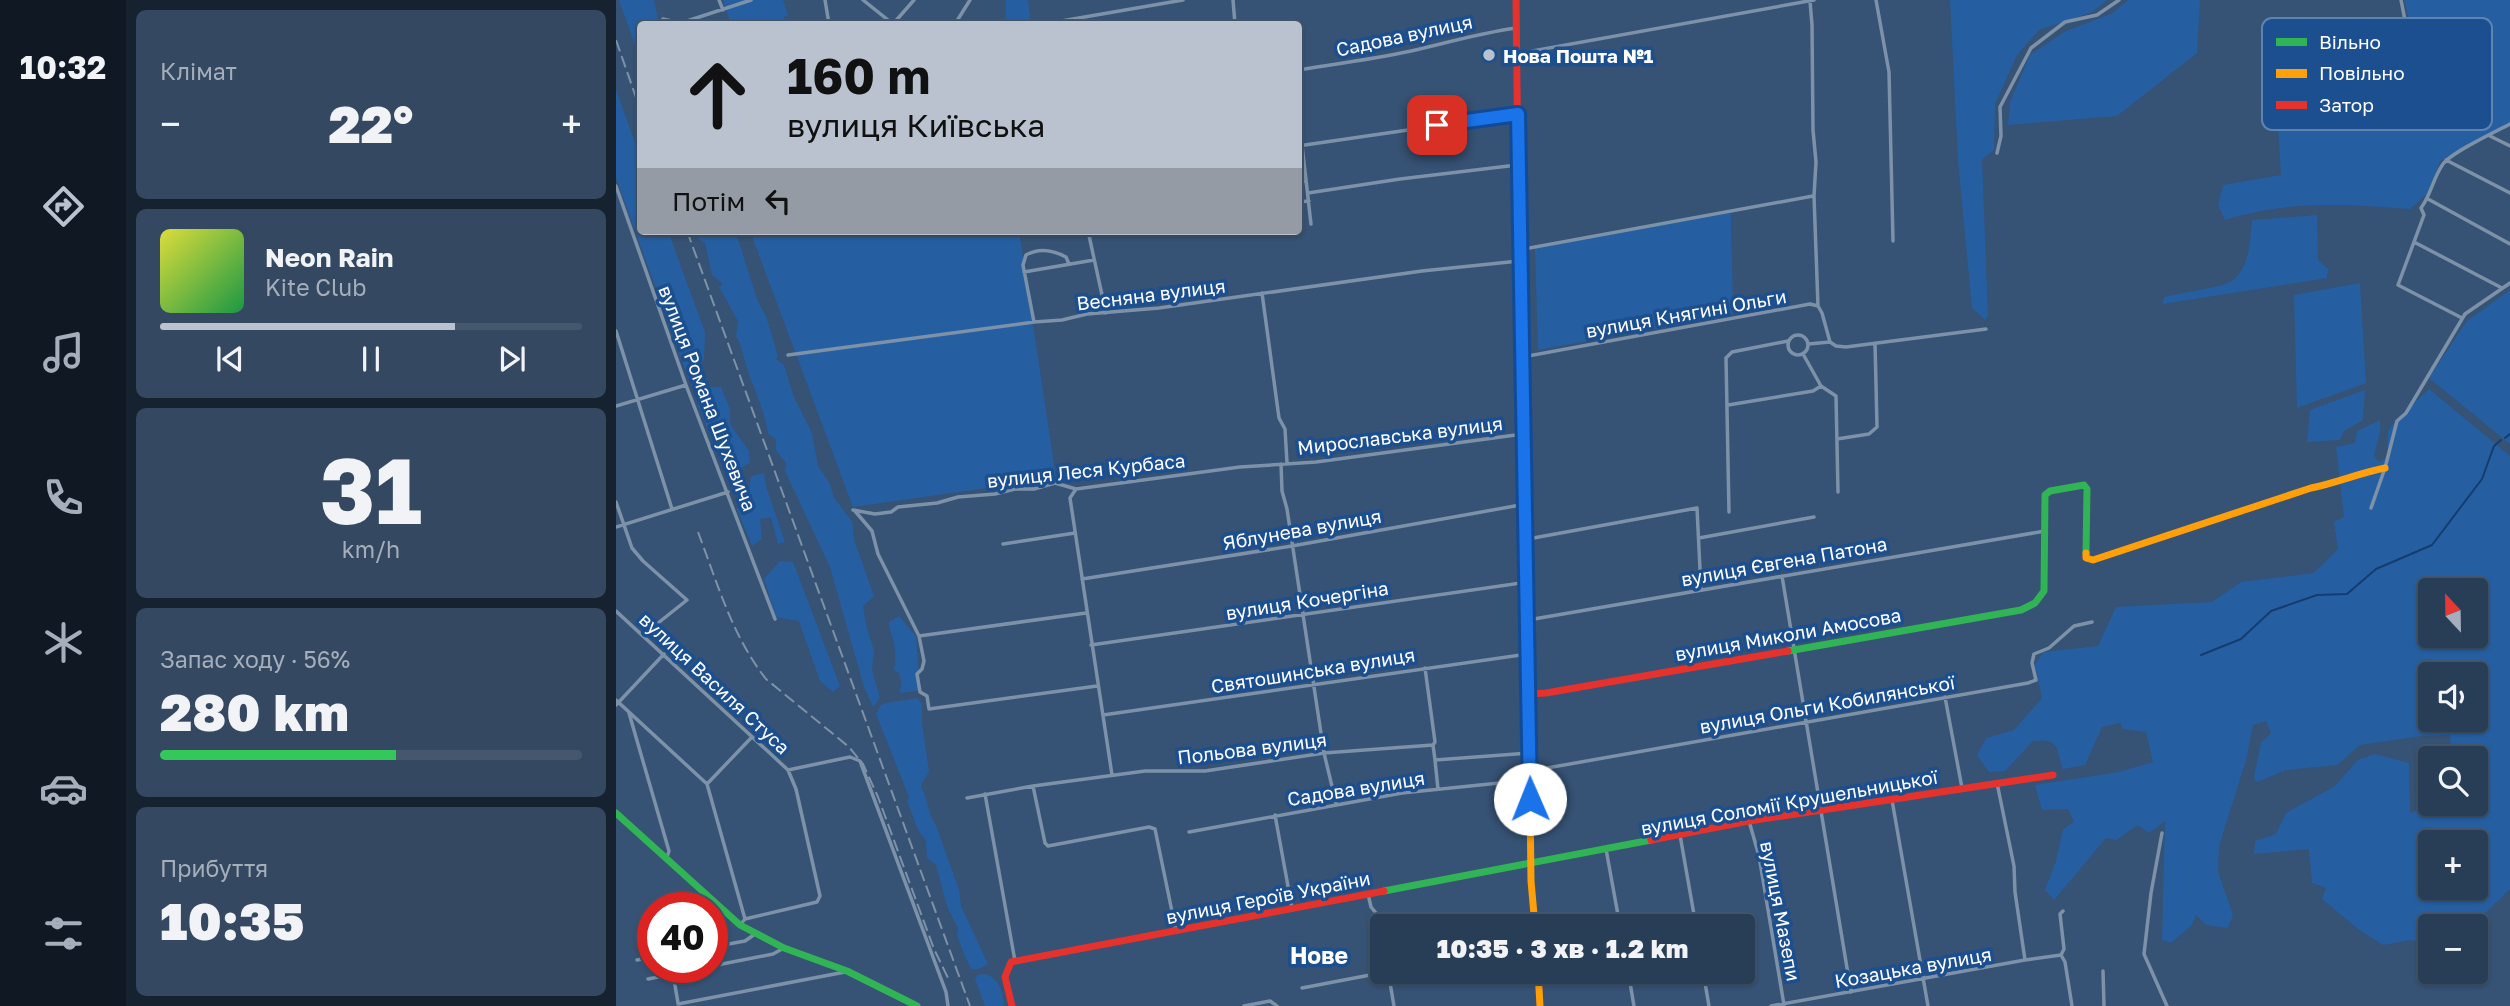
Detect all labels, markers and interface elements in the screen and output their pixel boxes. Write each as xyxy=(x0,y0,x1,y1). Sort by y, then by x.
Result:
street label: Садова вулиця xyxy=(1334,9,1474,61)
legend xyxy=(2262,18,2492,130)
text: Вільно xyxy=(2319,30,2381,53)
place label: Нова Пошта №1 xyxy=(1503,44,1653,67)
text: 160 m xyxy=(787,46,930,105)
marker: Нова Пошта №1 xyxy=(1481,47,1497,63)
text: 10:32 xyxy=(20,48,106,86)
icon: ahead xyxy=(672,49,763,140)
text: Клімат xyxy=(160,57,237,85)
text: Повільно xyxy=(2319,61,2405,84)
text: 22° xyxy=(329,92,413,154)
text: Затор xyxy=(2319,93,2374,116)
pin xyxy=(1407,95,1467,155)
text: − xyxy=(160,101,181,146)
text: + xyxy=(561,101,582,146)
text: вулиця Київська xyxy=(787,106,1045,144)
icon: arrive xyxy=(1418,106,1456,144)
icon: directions xyxy=(39,182,88,231)
icon: left xyxy=(759,182,797,220)
text: Потім xyxy=(672,186,745,217)
text: Neon Rain xyxy=(265,242,394,273)
text: Kite Club xyxy=(265,273,366,301)
street label: Весняна вулиця xyxy=(1075,273,1227,315)
street label: вулиця Романа Шухевича xyxy=(654,282,762,514)
street label: вулиця Княгині Ольги xyxy=(1584,284,1788,342)
icon: music xyxy=(39,328,88,377)
icon: previous xyxy=(211,340,249,378)
icon: pause xyxy=(352,340,390,378)
icon: next xyxy=(493,340,531,378)
street label: Мирославська вулиця xyxy=(1296,411,1504,459)
text: 31 xyxy=(320,435,422,544)
street label: вулиця Леся Курбаса xyxy=(986,448,1186,492)
icon: phone xyxy=(39,473,88,522)
street label: Яблунева вулиця xyxy=(1221,504,1383,554)
street label: вулиця Євгена Патона xyxy=(1679,532,1889,590)
text: km/h xyxy=(342,535,400,563)
street label: вулиця Кочергіна xyxy=(1224,576,1390,624)
north arrow xyxy=(2418,578,2488,648)
map controls xyxy=(2418,578,2488,984)
street label: вулиця Миколи Амосова xyxy=(1673,603,1903,665)
street label: вулиця Василя Стуса xyxy=(635,607,795,759)
icon: climate xyxy=(39,618,88,667)
street label: Святошинська вулиця xyxy=(1209,643,1417,697)
text: Запас ходу · 56% xyxy=(160,645,350,673)
button: sound xyxy=(2418,662,2488,732)
street label: вулиця Ольги Кобилянської xyxy=(1698,670,1957,738)
text: 280 km xyxy=(160,680,349,742)
street label: Польова вулиця xyxy=(1176,727,1328,769)
button: search xyxy=(2418,746,2488,816)
position arrow xyxy=(1493,762,1567,836)
icon: car xyxy=(39,764,88,813)
street label: вулиця Соломії Крушельницької xyxy=(1639,764,1940,839)
street label: Садова вулиця xyxy=(1286,766,1426,810)
button: + xyxy=(2418,830,2488,900)
street label: вулиця Мазепи xyxy=(1756,839,1806,983)
text: Прибуття xyxy=(160,854,268,882)
street label: вулиця Героїв України xyxy=(1164,866,1372,928)
text: 10:35 xyxy=(160,889,304,951)
speed limit sign: 40 xyxy=(637,892,728,983)
icon: filters xyxy=(39,909,88,958)
button: − xyxy=(2418,914,2488,984)
text: 10:35 · 3 хв · 1.2 km xyxy=(1437,933,1688,964)
district label: Нове xyxy=(1290,941,1348,969)
street label: Козацька вулиця xyxy=(1833,942,1993,992)

